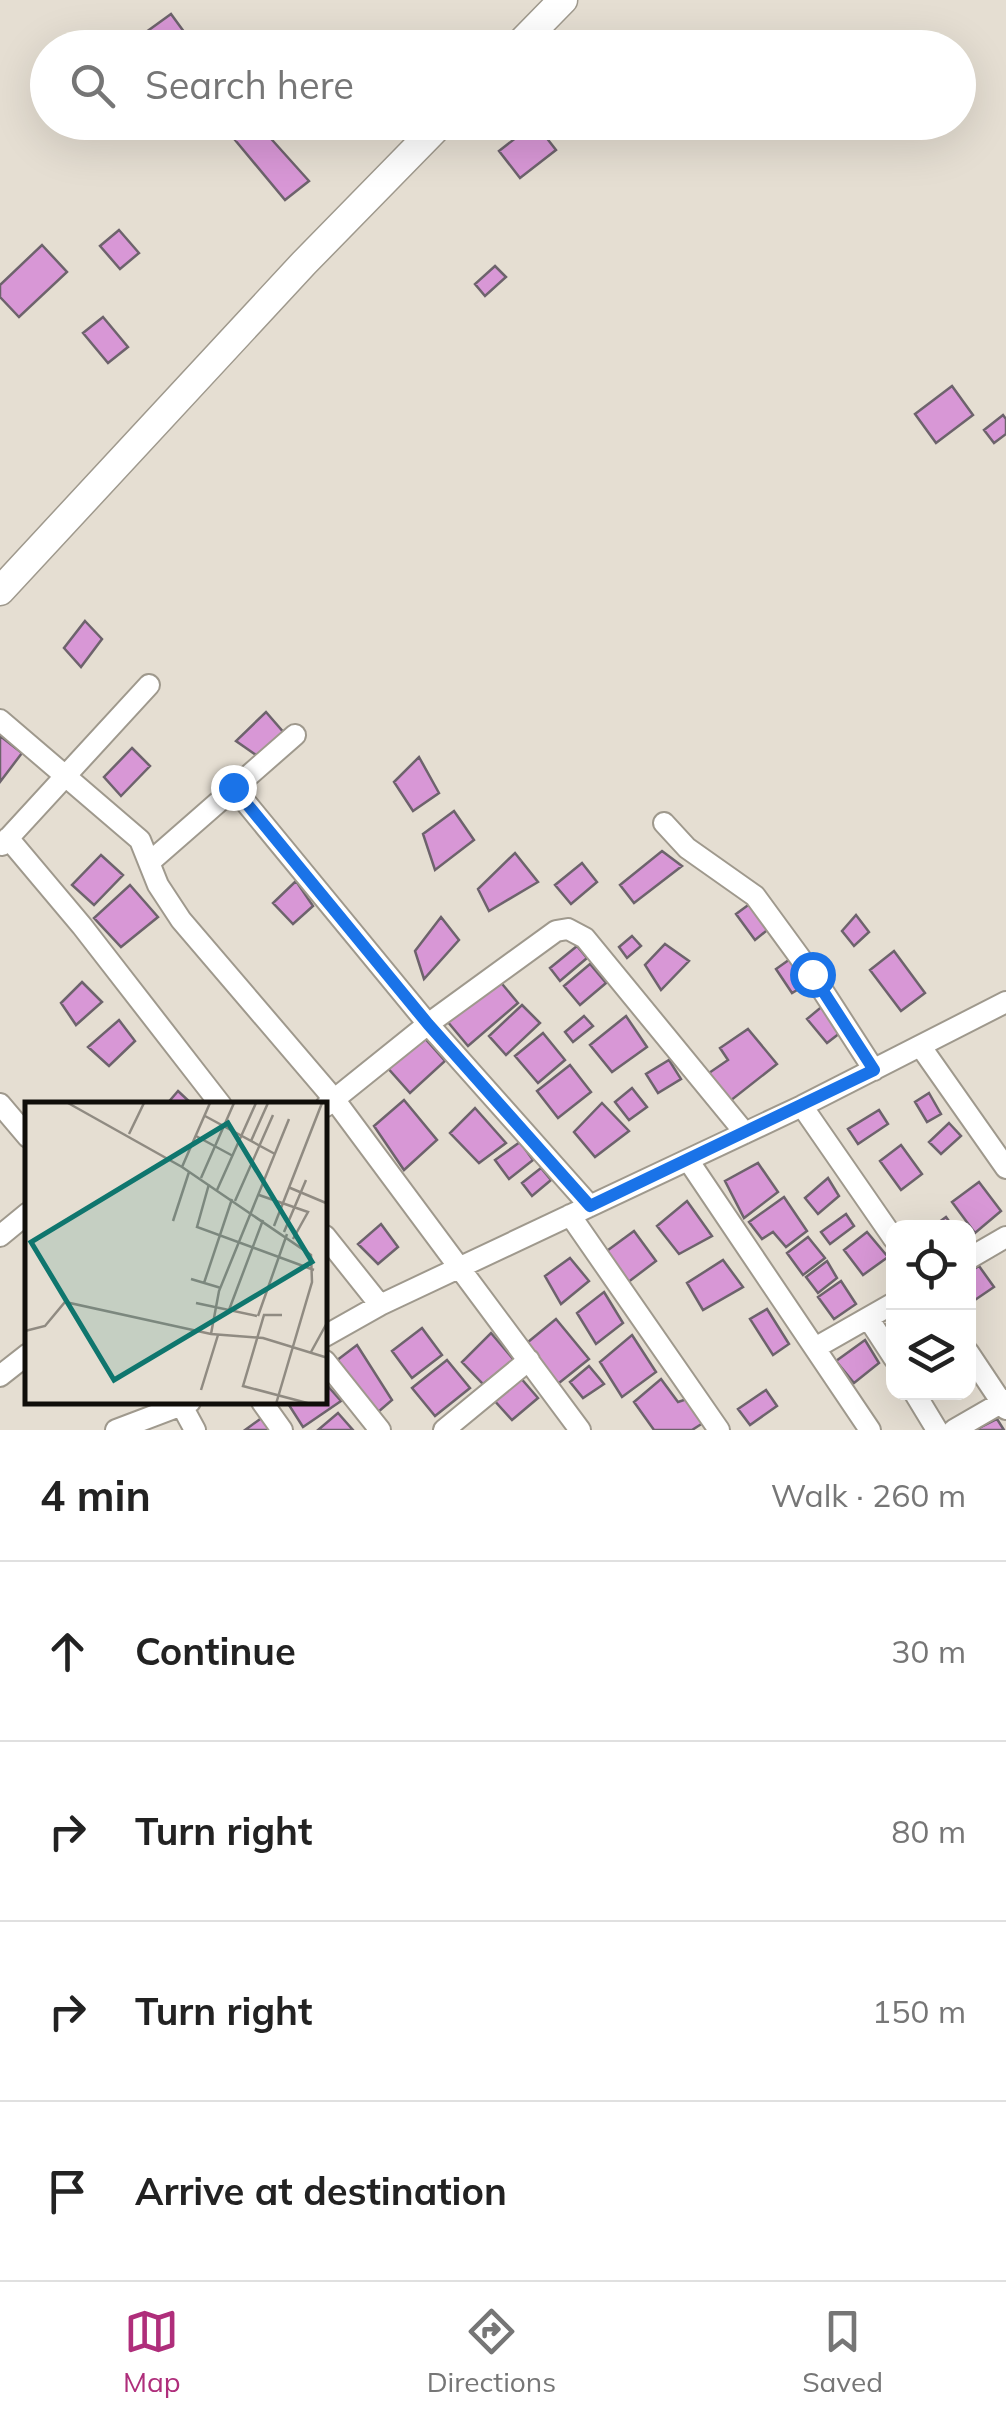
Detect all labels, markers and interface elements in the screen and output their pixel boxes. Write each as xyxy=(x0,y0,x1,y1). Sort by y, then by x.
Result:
search box xyxy=(30,30,976,140)
icon: search xyxy=(65,58,120,113)
text: Search here xyxy=(145,61,354,109)
route end xyxy=(211,765,257,811)
route start xyxy=(790,952,836,998)
inset map xyxy=(25,1102,328,1405)
map controls xyxy=(886,1220,976,1400)
button: locate xyxy=(886,1220,976,1310)
button: layers xyxy=(886,1310,976,1400)
text: 4 min xyxy=(40,1469,151,1522)
text: Walk · 260 m xyxy=(771,1475,966,1515)
icon: ahead xyxy=(40,1624,95,1679)
text: Continue xyxy=(135,1627,296,1675)
text: 30 m xyxy=(891,1631,966,1671)
icon: right xyxy=(40,1804,95,1859)
text: Turn right xyxy=(135,1807,312,1855)
text: 80 m xyxy=(891,1811,966,1851)
icon: right xyxy=(40,1984,95,2039)
text: Turn right xyxy=(135,1987,312,2035)
text: 150 m xyxy=(872,1991,966,2031)
icon: arrive xyxy=(40,2164,95,2219)
text: Arrive at destination xyxy=(135,2167,507,2215)
tab: Map xyxy=(123,2304,181,2399)
tab: Directions xyxy=(427,2304,556,2399)
tab: Saved xyxy=(802,2304,883,2399)

